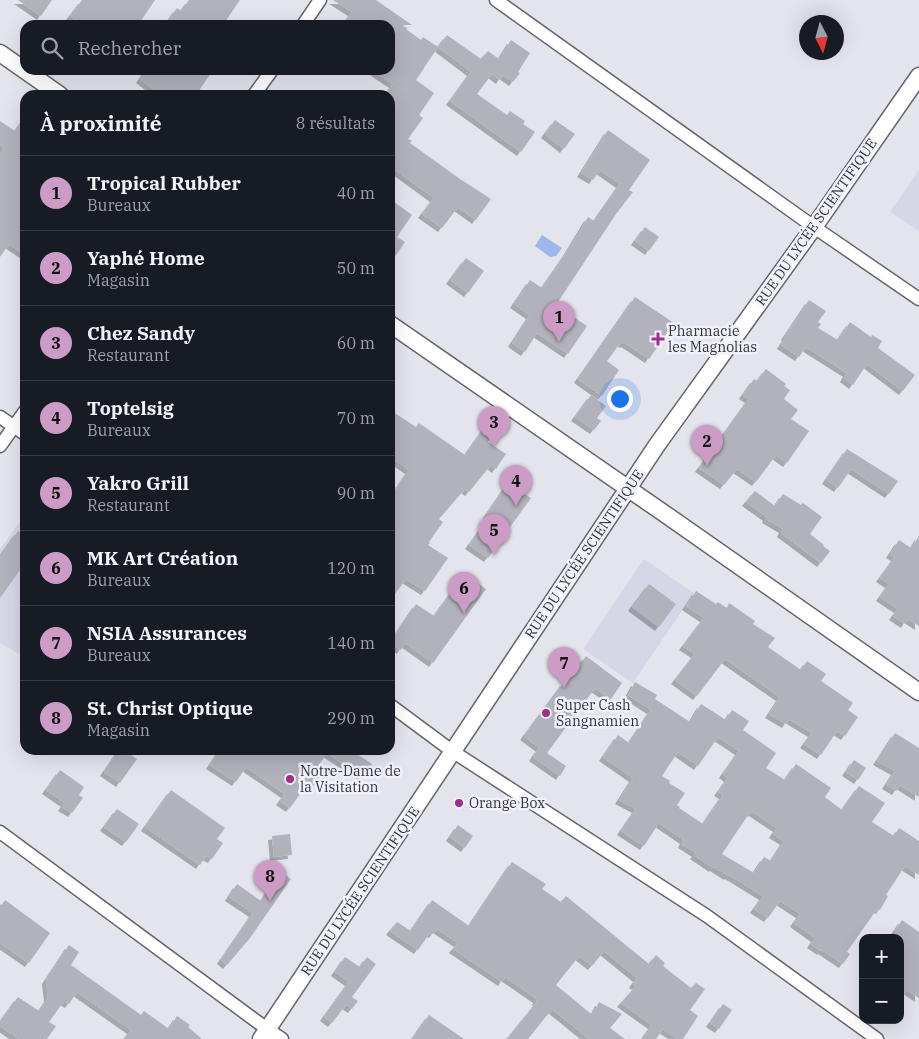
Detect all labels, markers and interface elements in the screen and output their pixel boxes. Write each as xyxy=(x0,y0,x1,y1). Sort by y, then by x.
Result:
north arrow xyxy=(799,15,844,60)
search box xyxy=(20,20,395,75)
icon: search xyxy=(38,34,66,62)
text: Rechercher xyxy=(78,36,181,60)
text: À proximité xyxy=(40,109,162,137)
text: 8 résultats xyxy=(296,113,375,133)
street label: RUE DU LYCÉE SCIENTIFIQUE xyxy=(750,134,881,309)
text: Tropical Rubber xyxy=(87,171,241,195)
text: 1 xyxy=(51,183,61,203)
text: 40 m xyxy=(337,183,375,203)
text: Bureaux xyxy=(87,195,151,215)
text: Yaphé Home xyxy=(87,246,205,270)
text: 2 xyxy=(51,258,61,278)
text: 50 m xyxy=(337,258,375,278)
text: Magasin xyxy=(87,270,150,290)
pin: 1 xyxy=(543,301,575,342)
text: Chez Sandy xyxy=(87,321,195,345)
place label: Pharmacie les Magnolias xyxy=(668,322,757,356)
text: 3 xyxy=(51,333,61,353)
text: 60 m xyxy=(337,333,375,353)
marker: Pharmacie les Magnolias xyxy=(652,333,664,345)
text: Restaurant xyxy=(87,345,170,365)
your location xyxy=(607,386,633,412)
text: Toptelsig xyxy=(87,396,174,420)
pin: 3 xyxy=(478,406,510,447)
text: 4 xyxy=(51,408,61,428)
text: 70 m xyxy=(337,408,375,428)
text: Bureaux xyxy=(87,420,151,440)
pin: 2 xyxy=(691,425,723,466)
pin: 4 xyxy=(500,465,532,506)
street label: RUE DU LYCÉE SCIENTIFIQUE xyxy=(520,465,647,642)
text: Yakro Grill xyxy=(87,471,189,495)
text: 5 xyxy=(51,483,61,503)
text: 90 m xyxy=(337,483,375,503)
text: Restaurant xyxy=(87,495,170,515)
pin: 5 xyxy=(478,514,510,555)
text: MK Art Création xyxy=(87,546,238,570)
text: 6 xyxy=(51,558,61,578)
text: 120 m xyxy=(327,558,375,578)
text: Bureaux xyxy=(87,570,151,590)
pin: 6 xyxy=(448,572,480,613)
text: NSIA Assurances xyxy=(87,621,247,645)
text: 7 xyxy=(51,633,61,653)
text: 140 m xyxy=(327,633,375,653)
text: Bureaux xyxy=(87,645,151,665)
pin: 7 xyxy=(548,647,580,688)
text: St. Christ Optique xyxy=(87,696,253,720)
place label: Super Cash Sangnamien xyxy=(556,696,639,730)
marker: Super Cash Sangnamien xyxy=(540,707,552,719)
text: 8 xyxy=(51,708,61,728)
text: 290 m xyxy=(327,708,375,728)
text: Magasin xyxy=(87,720,150,740)
place label: Notre-Dame de la Visitation xyxy=(300,762,401,796)
marker: Notre-Dame de la Visitation xyxy=(284,773,296,785)
place label: Orange Box xyxy=(469,794,545,812)
marker: Orange Box xyxy=(453,797,465,809)
street label: RUE DU LYCÉE SCIENTIFIQUE xyxy=(296,802,423,979)
pin: 8 xyxy=(254,860,286,901)
map controls xyxy=(859,934,904,1024)
button: + xyxy=(859,934,904,979)
button: − xyxy=(859,979,904,1024)

